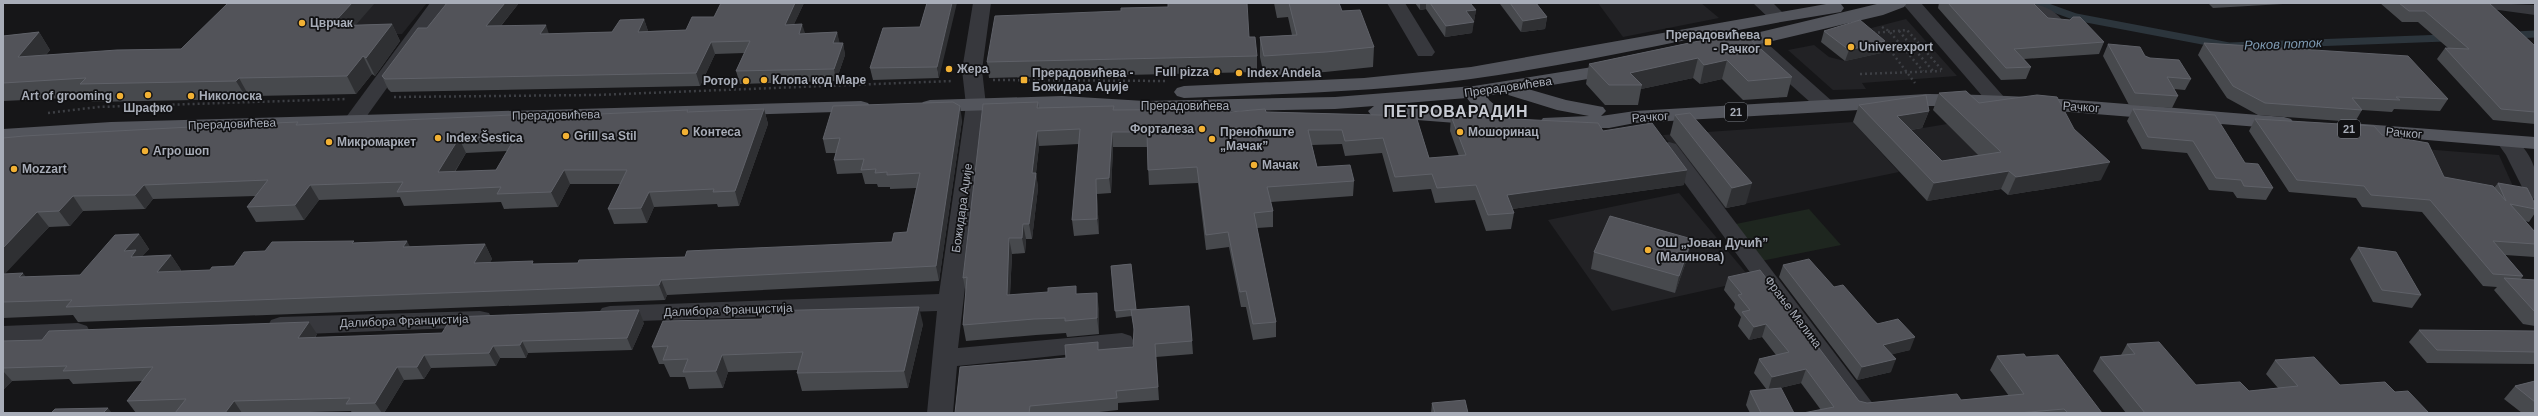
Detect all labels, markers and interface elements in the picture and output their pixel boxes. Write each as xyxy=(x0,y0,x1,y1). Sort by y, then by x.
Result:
place label: Цврчак xyxy=(310,16,354,30)
marker: Цврчак xyxy=(297,18,307,28)
place label: Прерадовићева - Рачког xyxy=(1666,28,1760,56)
water label: Роков поток xyxy=(2244,35,2323,53)
marker: Прерадовићева - Рачког xyxy=(1763,37,1773,47)
place label: Univerexport xyxy=(1859,40,1933,54)
marker: Univerexport xyxy=(1846,42,1856,52)
place label: Жера xyxy=(956,62,989,76)
marker: Жера xyxy=(944,64,954,74)
place label: Full pizza xyxy=(1155,65,1209,79)
place label: Прерадовићева - Божидара Аџије xyxy=(1032,66,1134,94)
place label: Index Andela xyxy=(1247,66,1322,80)
marker: Full pizza xyxy=(1212,67,1222,77)
marker: Index Andela xyxy=(1234,68,1244,78)
place label: Клопа код Маре xyxy=(772,73,866,87)
place label: Ротор xyxy=(703,74,738,88)
street label: Прерадовићева xyxy=(1463,74,1553,100)
marker: Клопа код Маре xyxy=(759,75,769,85)
marker: Прерадовићева - Божидара Аџије xyxy=(1019,75,1029,85)
marker: Ротор xyxy=(741,76,751,86)
place label: Art of grooming xyxy=(21,89,112,103)
place label: Николоска xyxy=(199,89,262,103)
marker: Шрафко xyxy=(143,90,153,100)
marker: Art of grooming xyxy=(115,91,125,101)
marker: Николоска xyxy=(186,91,196,101)
street label: Прерадовићева xyxy=(1141,99,1229,113)
street label: Рачког xyxy=(2062,99,2100,115)
place label: Шрафко xyxy=(123,101,173,115)
district label: ПЕТРОВАРАДИН xyxy=(1383,103,1529,120)
road number: 21 xyxy=(1725,103,1747,121)
street label: Прерадовићева xyxy=(512,107,601,123)
street label: Рачког xyxy=(1631,109,1669,125)
street label: Прерадовићева xyxy=(188,115,277,133)
road number: 21 xyxy=(2338,120,2360,138)
place label: Форталеза xyxy=(1130,122,1194,136)
marker: Форталеза xyxy=(1197,124,1207,134)
street label: Рачког xyxy=(2385,124,2424,142)
place label: Контеса xyxy=(693,125,741,139)
place label: Преноћиште „Мачак” xyxy=(1220,125,1295,153)
place label: Мошоринац xyxy=(1468,125,1539,139)
marker: Контеса xyxy=(680,127,690,137)
marker: Мошоринац xyxy=(1455,127,1465,137)
place label: Grill sa Stil xyxy=(574,129,637,143)
place label: Index Šestica xyxy=(446,130,523,145)
marker: Grill sa Stil xyxy=(561,131,571,141)
marker: Index Šestica xyxy=(433,133,443,143)
marker: Преноћиште „Мачак” xyxy=(1207,134,1217,144)
place label: Микромаркет xyxy=(337,135,416,149)
marker: Микромаркет xyxy=(324,137,334,147)
place label: Агро шоп xyxy=(153,144,209,158)
marker: Агро шоп xyxy=(140,146,150,156)
place label: Мачак xyxy=(1262,158,1299,172)
marker: Мачак xyxy=(1249,160,1259,170)
place label: Mozzart xyxy=(22,162,67,176)
street label: Божидара Аџије xyxy=(949,162,975,254)
marker: Mozzart xyxy=(9,164,19,174)
place label: ОШ „Јован Дучић” (Малинова) xyxy=(1656,236,1768,264)
marker: ОШ „Јован Дучић” (Малинова) xyxy=(1643,245,1653,255)
street label: Фрање Малина xyxy=(1762,273,1825,351)
street label: Далибора Францистија xyxy=(663,301,793,319)
street label: Далибора Францистија xyxy=(339,312,469,330)

